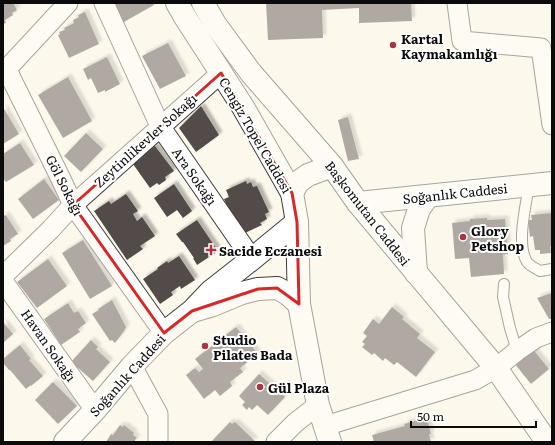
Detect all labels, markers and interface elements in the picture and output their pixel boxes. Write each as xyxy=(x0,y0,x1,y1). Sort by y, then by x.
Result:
place label: Kartal Kaymakamlığı xyxy=(401,29,498,63)
marker: Kartal Kaymakamlığı xyxy=(388,40,398,50)
street label: Cengiz Topel Caddesi xyxy=(215,74,297,197)
street label: Zeytinlikevler Sokağı xyxy=(89,88,201,191)
street label: Ara Sokağı xyxy=(168,143,222,209)
street label: Göl Sokağı xyxy=(42,151,89,219)
street label: Başkomutan Caddesi xyxy=(321,157,415,270)
street label: Soğanlık Caddesi xyxy=(402,178,509,208)
place label: Glory Petshop xyxy=(471,221,524,255)
marker: Glory Petshop xyxy=(458,232,468,242)
place label: Sacide Eczanesi xyxy=(219,241,322,260)
marker: Sacide Eczanesi xyxy=(206,245,216,255)
street label: Havan Sokağı xyxy=(17,305,81,386)
street label: Soğanlık Caddesi xyxy=(85,329,170,421)
place label: Studio Pilates Bada xyxy=(213,330,293,364)
marker: Studio Pilates Bada xyxy=(200,341,210,351)
place label: Gül Plaza xyxy=(268,378,330,397)
marker: Gül Plaza xyxy=(255,382,265,392)
scale bar xyxy=(411,403,536,429)
text: 50 m xyxy=(417,407,444,425)

